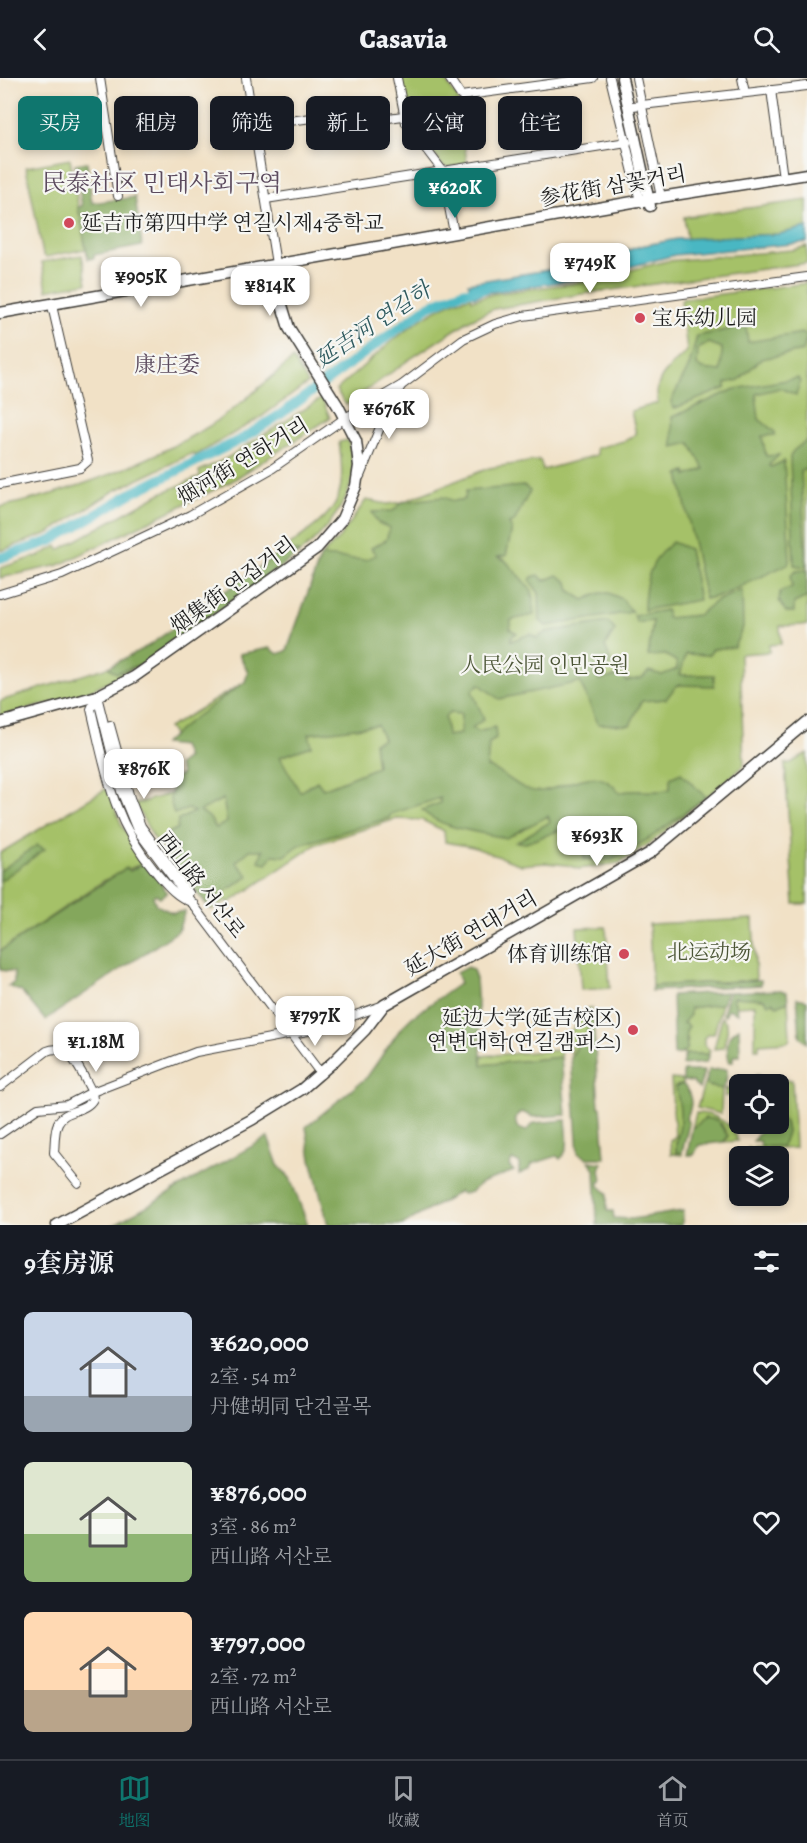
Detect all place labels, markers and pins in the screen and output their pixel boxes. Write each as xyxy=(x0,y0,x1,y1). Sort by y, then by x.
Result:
pin: ¥620K xyxy=(413,168,497,219)
place label: 延吉市第四中学 연길시제4중학교 xyxy=(81,209,384,237)
marker: 延吉市第四中学 연길시제4중학교 xyxy=(62,216,76,230)
pin: ¥749K xyxy=(548,243,632,294)
pin: ¥905K xyxy=(99,257,183,308)
pin: ¥814K xyxy=(228,266,312,317)
place label: 宝乐幼儿园 xyxy=(652,304,757,332)
marker: 宝乐幼儿园 xyxy=(633,311,647,325)
pin: ¥676K xyxy=(347,389,431,440)
pin: ¥876K xyxy=(102,749,186,800)
pin: ¥693K xyxy=(555,816,639,867)
place label: 体育训练馆 xyxy=(507,940,612,968)
marker: 体育训练馆 xyxy=(617,947,631,961)
pin: ¥797K xyxy=(273,996,357,1047)
place label: 延边大学(延吉校区) 연변대학(연길캠퍼스) xyxy=(427,1004,621,1056)
pin: ¥1.18M xyxy=(47,1022,145,1073)
marker: 延边大学(延吉校区) 연변대학(연길캠퍼스) xyxy=(626,1023,640,1037)

